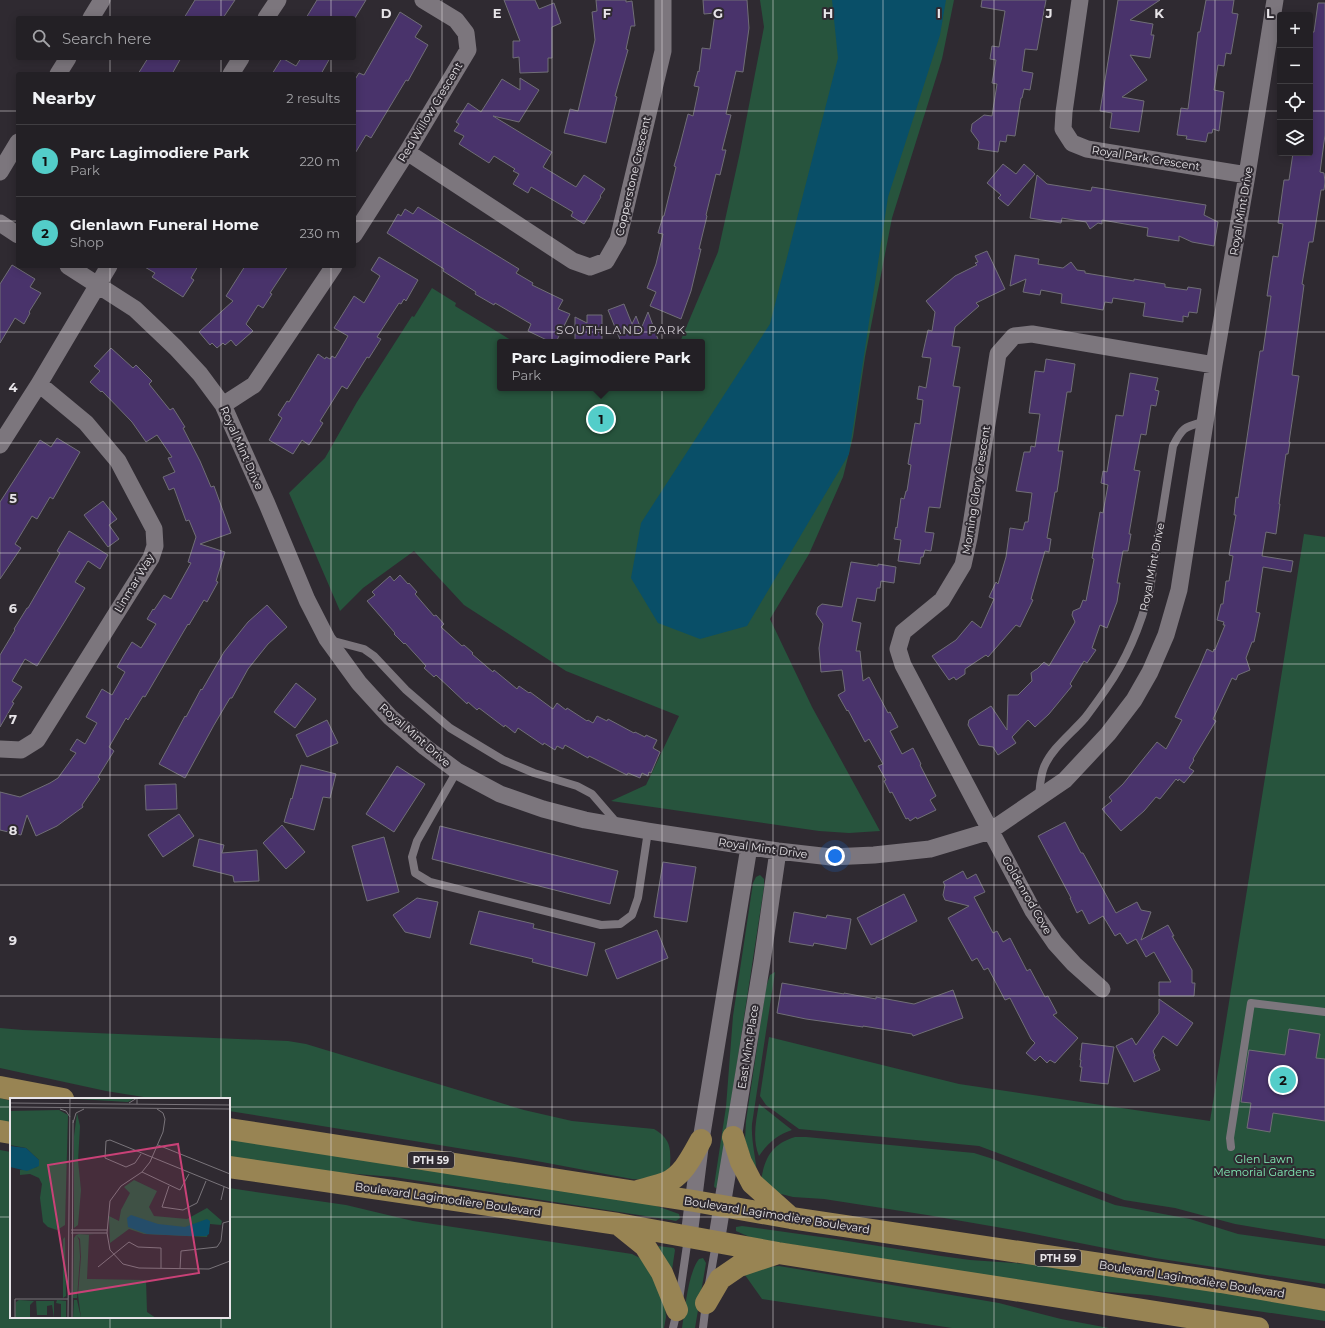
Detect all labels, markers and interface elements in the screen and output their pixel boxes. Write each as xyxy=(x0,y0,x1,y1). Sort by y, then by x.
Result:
text: D xyxy=(381,5,392,21)
text: E xyxy=(493,5,502,21)
text: F xyxy=(603,5,611,21)
text: G xyxy=(713,5,723,21)
text: H xyxy=(823,5,833,21)
text: I xyxy=(937,5,941,21)
text: J xyxy=(1044,5,1053,21)
text: K xyxy=(1154,5,1164,21)
text: L xyxy=(1266,5,1274,21)
map controls xyxy=(1277,12,1313,156)
button: + xyxy=(1277,12,1313,48)
search box xyxy=(16,16,356,60)
icon: search xyxy=(30,27,52,49)
text: Search here xyxy=(62,29,151,48)
button: − xyxy=(1277,48,1313,84)
street label: Red Willow Crescent xyxy=(395,59,466,164)
button: locate xyxy=(1277,84,1313,120)
text: Nearby xyxy=(32,88,96,108)
text: 2 results xyxy=(286,90,340,106)
street label: Copperstone Crescent xyxy=(612,114,654,237)
button: layers xyxy=(1277,120,1313,156)
text: Parc Lagimodiere Park xyxy=(70,143,249,162)
street label: Royal Park Crescent xyxy=(1091,143,1202,174)
text: 1 xyxy=(42,153,48,169)
text: 220 m xyxy=(299,153,340,169)
text: Park xyxy=(70,162,100,178)
street label: Royal Mint Drive xyxy=(1226,165,1256,256)
text: Glenlawn Funeral Home xyxy=(70,215,259,234)
text: 2 xyxy=(41,225,49,241)
text: 230 m xyxy=(299,225,340,241)
text: Shop xyxy=(70,234,104,250)
district label: SOUTHLAND PARK xyxy=(556,322,686,337)
popup xyxy=(497,339,705,391)
text: Parc Lagimodiere Park xyxy=(511,348,691,367)
text: Park xyxy=(511,367,541,383)
text: 4 xyxy=(9,379,18,395)
street label: Royal Mint Drive xyxy=(217,404,267,492)
pin: 1 xyxy=(588,404,614,434)
street label: Morning Glory Crescent xyxy=(959,424,993,555)
text: 5 xyxy=(9,490,17,506)
street label: Royal Mint Drive xyxy=(1137,521,1168,612)
street label: Linmar Way xyxy=(111,551,157,615)
text: 6 xyxy=(9,600,18,616)
street label: Royal Mint Drive xyxy=(377,700,454,770)
text: 7 xyxy=(9,711,17,727)
text: 8 xyxy=(9,822,18,838)
street label: Royal Mint Drive xyxy=(718,835,809,861)
your location xyxy=(825,846,845,866)
street label: Goldenrod Cove xyxy=(999,853,1055,937)
text: 9 xyxy=(9,932,17,948)
street label: East Mint Place xyxy=(734,1004,762,1090)
pin: 2 xyxy=(1270,1065,1296,1095)
inset map xyxy=(10,1098,230,1318)
road number: PTH 59 xyxy=(408,1152,454,1168)
park label: Glen Lawn Memorial Gardens xyxy=(1213,1152,1315,1179)
street label: Boulevard Lagimodière Boulevard xyxy=(354,1179,542,1219)
street label: Boulevard Lagimodière Boulevard xyxy=(683,1193,871,1237)
road number: PTH 59 xyxy=(1035,1250,1081,1266)
street label: Boulevard Lagimodière Boulevard xyxy=(1098,1257,1286,1301)

